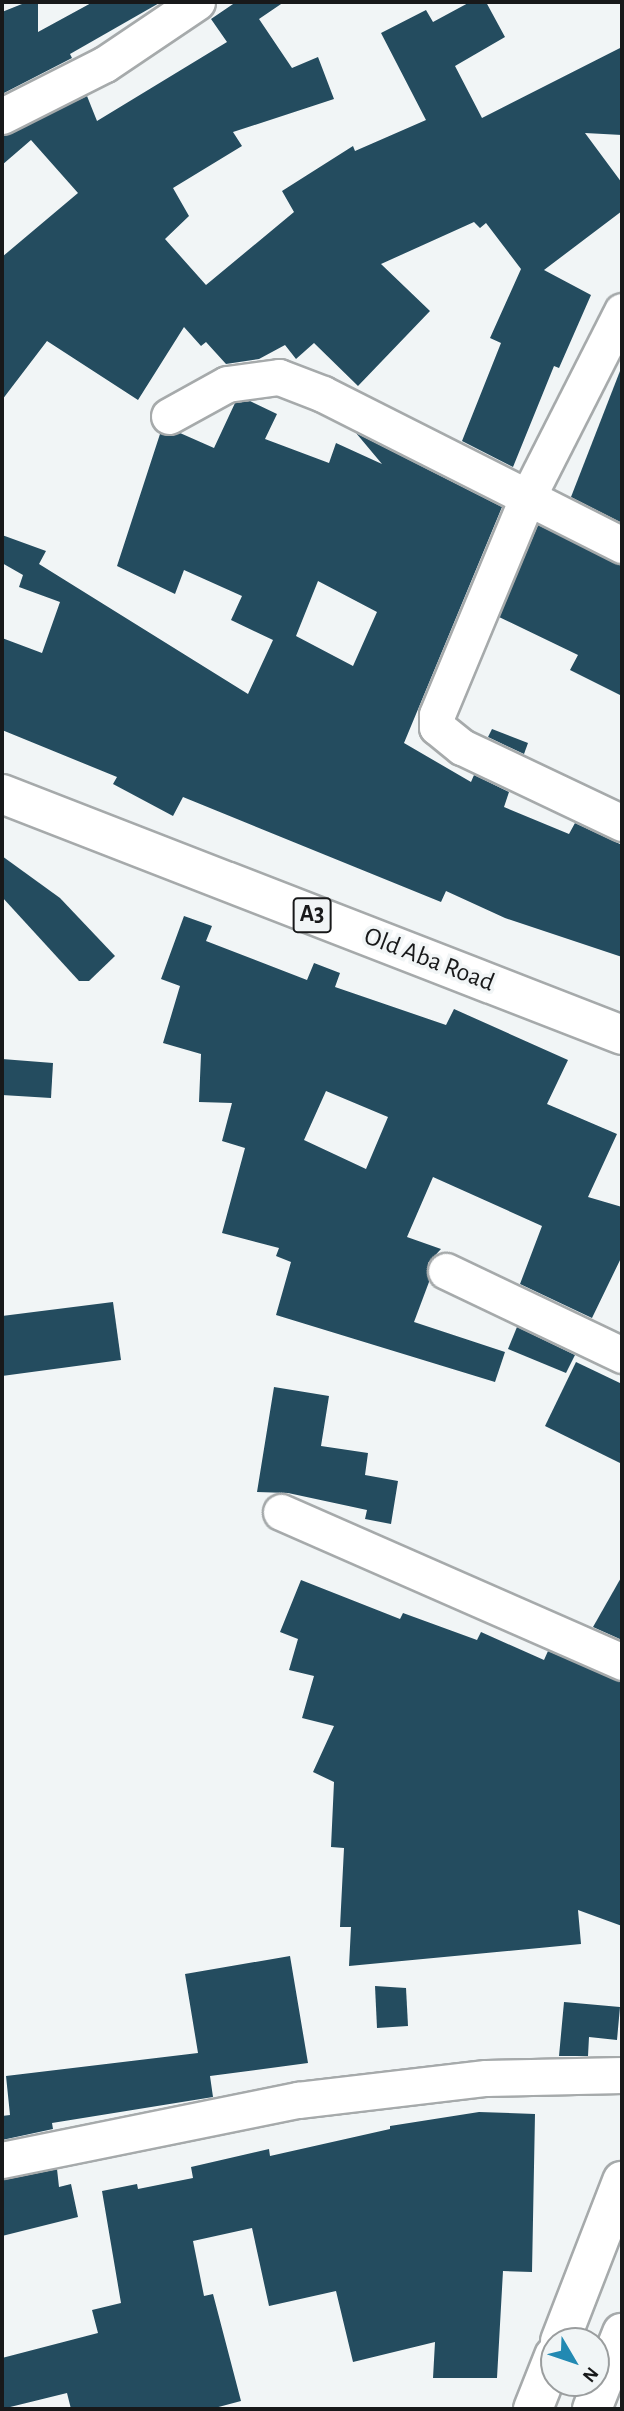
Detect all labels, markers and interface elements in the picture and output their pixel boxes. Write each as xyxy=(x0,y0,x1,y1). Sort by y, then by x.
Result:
road number: A3 xyxy=(291,894,333,936)
street label: Old Aba Road xyxy=(359,921,499,999)
north arrow xyxy=(540,2327,610,2397)
text: N xyxy=(579,2363,602,2385)

